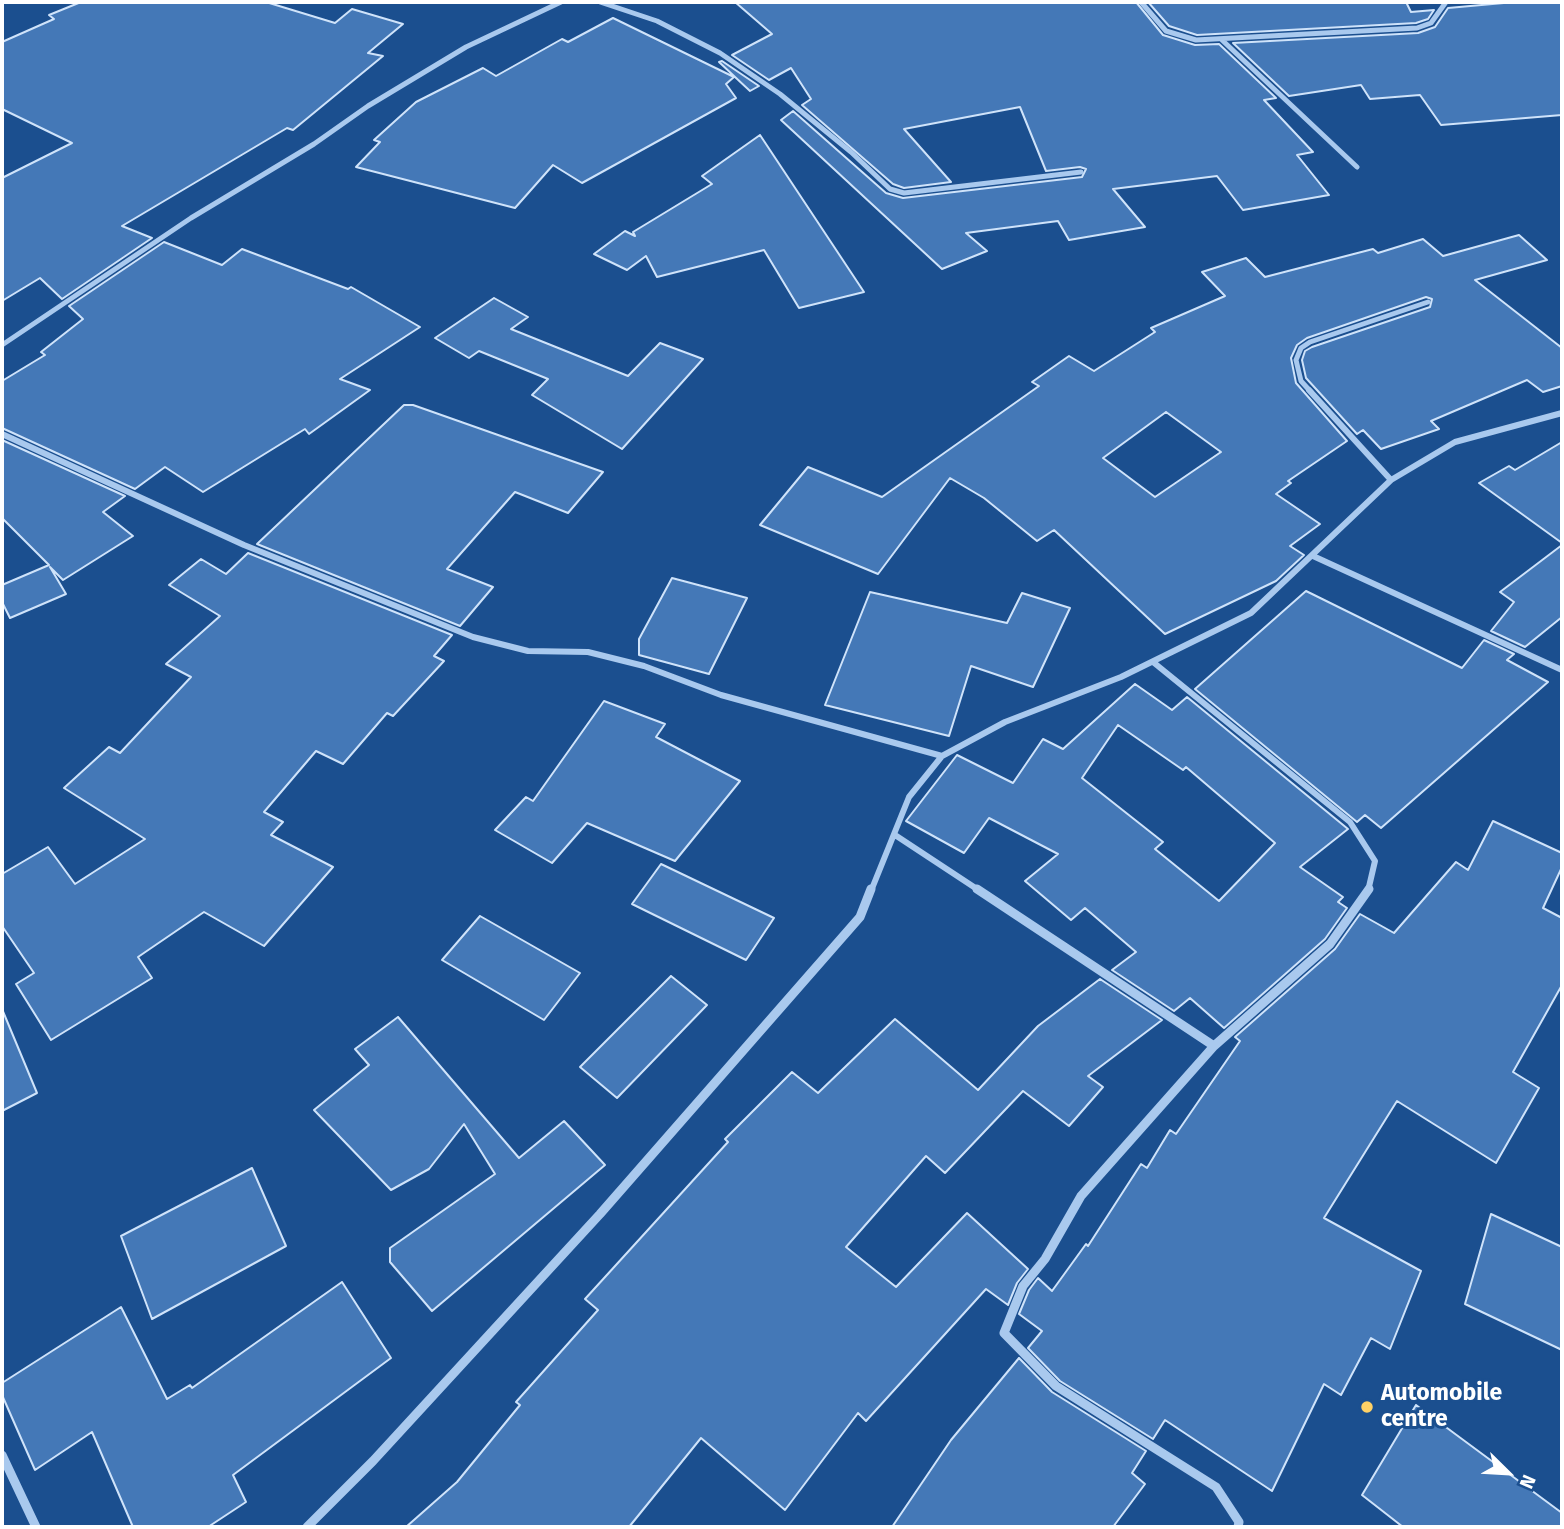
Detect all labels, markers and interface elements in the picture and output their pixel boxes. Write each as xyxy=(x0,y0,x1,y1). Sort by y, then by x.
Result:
place label: Automobile centre xyxy=(1381,1380,1502,1434)
marker: Automobile centre xyxy=(1359,1399,1375,1415)
north arrow xyxy=(1473,1438,1543,1508)
text: N xyxy=(1515,1471,1541,1492)

